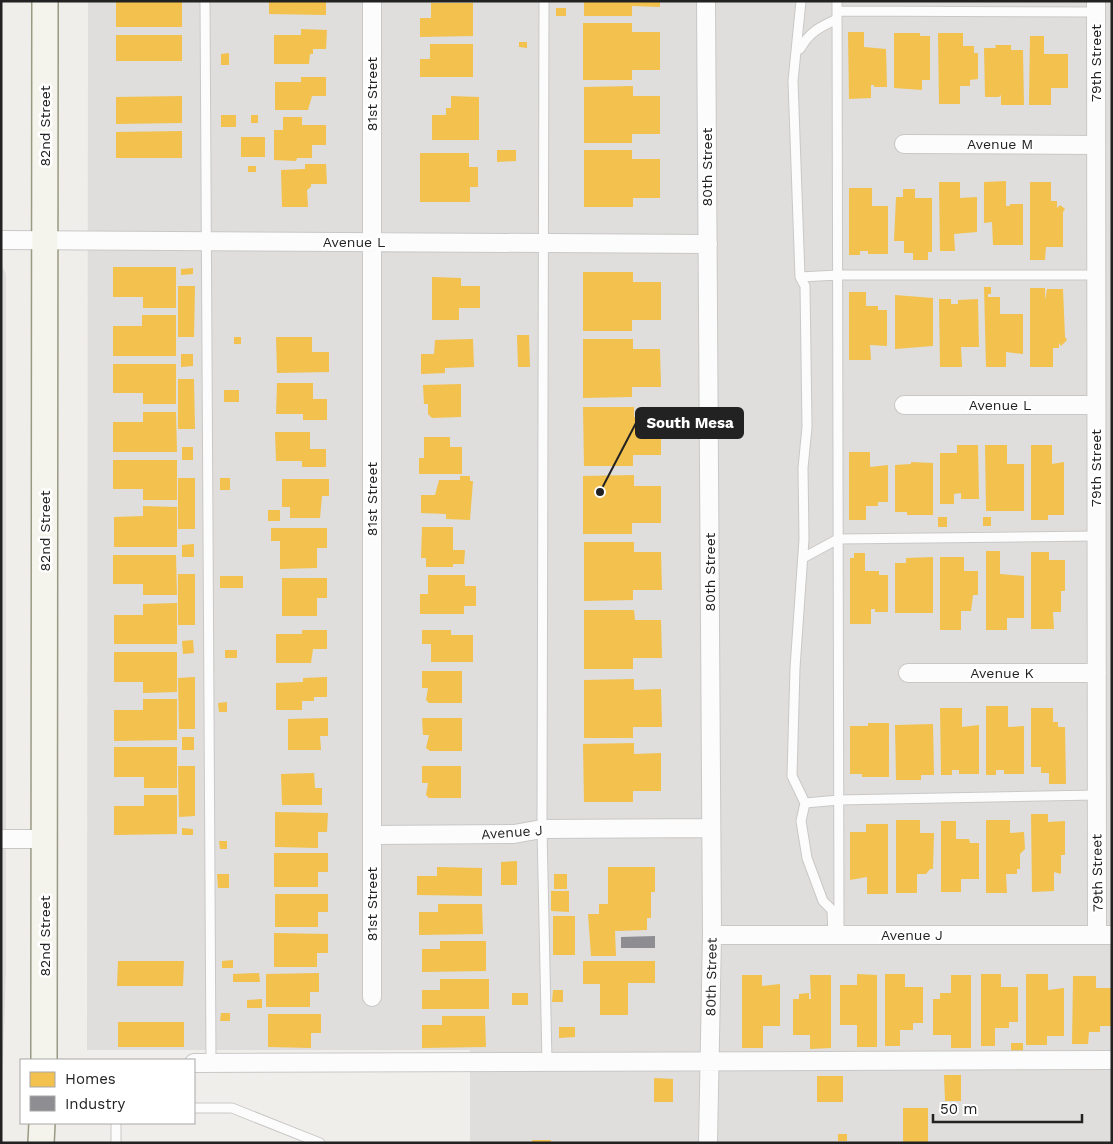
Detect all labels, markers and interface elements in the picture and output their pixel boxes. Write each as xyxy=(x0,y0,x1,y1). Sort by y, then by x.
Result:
street label: 79th Street xyxy=(1088,24,1104,102)
street label: 81st Street xyxy=(364,57,380,131)
street label: 82nd Street xyxy=(37,85,53,167)
street label: 80th Street xyxy=(699,127,715,206)
street label: Avenue M xyxy=(967,136,1033,152)
street label: Avenue L xyxy=(323,234,385,250)
street label: Avenue L xyxy=(969,397,1031,413)
callout: South Mesa xyxy=(636,408,743,438)
text: South Mesa xyxy=(646,414,734,432)
street label: 79th Street xyxy=(1088,429,1104,507)
street label: 81st Street xyxy=(364,462,380,536)
street label: 82nd Street xyxy=(37,490,53,572)
street label: 80th Street xyxy=(702,532,718,611)
street label: Avenue K xyxy=(970,665,1034,681)
street label: Avenue J xyxy=(481,822,543,842)
street label: 79th Street xyxy=(1088,834,1106,912)
street label: 81st Street xyxy=(364,867,380,941)
street label: 82nd Street xyxy=(37,895,53,977)
street label: Avenue J xyxy=(881,927,943,943)
street label: 80th Street xyxy=(702,937,720,1017)
legend xyxy=(20,1059,195,1124)
text: Homes xyxy=(65,1070,116,1088)
scale bar xyxy=(933,1092,1082,1124)
text: Industry xyxy=(65,1095,126,1113)
text: 50 m xyxy=(940,1100,977,1118)

